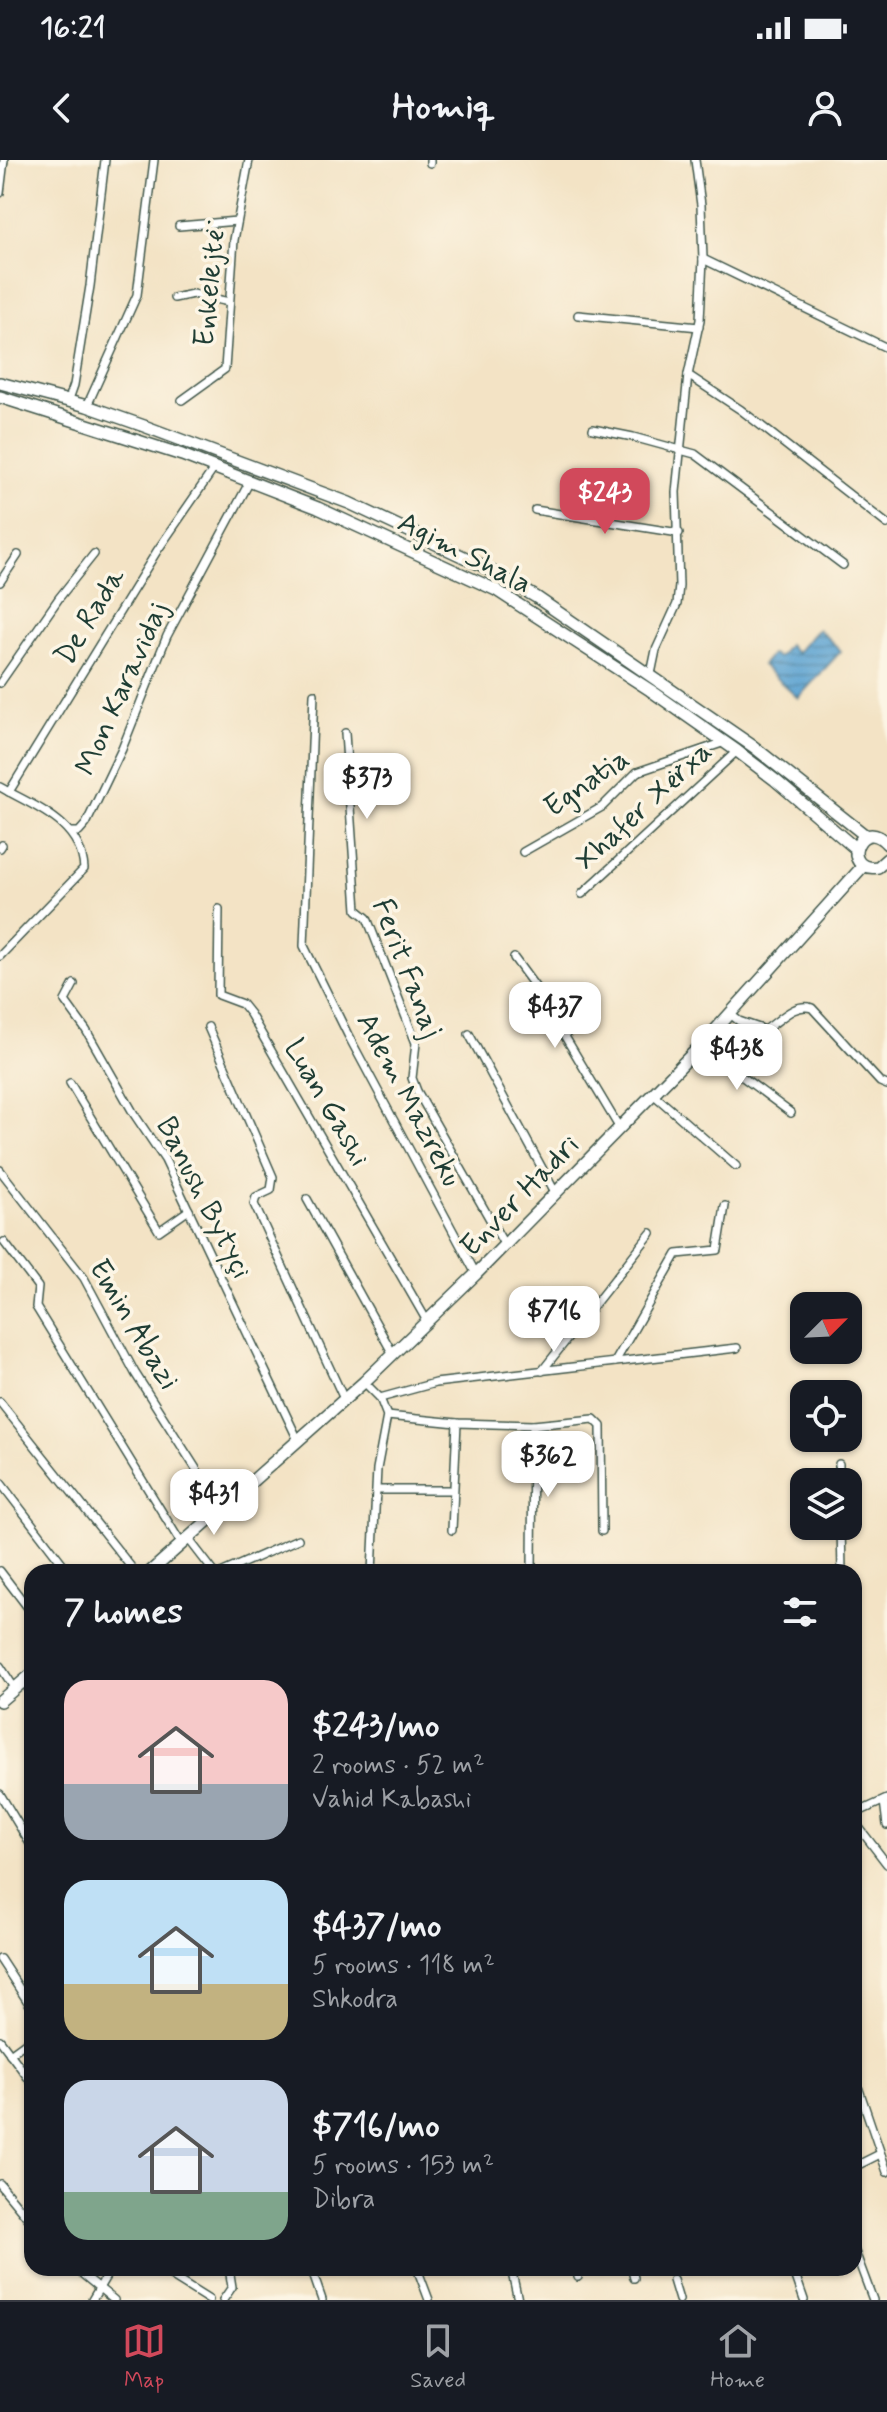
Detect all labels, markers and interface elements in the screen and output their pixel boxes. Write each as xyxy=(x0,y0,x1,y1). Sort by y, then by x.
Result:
text: 16:21 xyxy=(40,9,106,48)
text: Homiq xyxy=(392,85,495,132)
icon: back xyxy=(40,86,84,130)
icon: person xyxy=(803,86,847,130)
street label: Enkelejtë xyxy=(185,219,235,348)
pin: $243 xyxy=(558,468,652,536)
text: $243 xyxy=(578,477,632,511)
street label: Agim Shala xyxy=(391,503,538,604)
street label: De Rada xyxy=(46,560,135,673)
street label: Mon Karavidaj xyxy=(67,595,178,782)
street label: Xhafer Xërxa xyxy=(567,733,721,880)
street label: Egnatia xyxy=(536,740,637,827)
pin: $373 xyxy=(320,753,414,821)
text: $373 xyxy=(342,762,392,796)
street label: Ferit Fanaj xyxy=(362,893,451,1044)
pin: $437 xyxy=(508,982,602,1050)
text: $437 xyxy=(527,991,583,1025)
street label: Adem Mazreku xyxy=(346,1006,471,1193)
pin: $438 xyxy=(690,1024,784,1092)
street label: Luan Gashi xyxy=(275,1032,379,1174)
text: $438 xyxy=(709,1033,765,1067)
street label: Banush Bytyçi xyxy=(146,1110,261,1285)
street label: Enver Hadri xyxy=(452,1126,588,1266)
street label: Emin Abazi xyxy=(79,1252,188,1397)
pin: $716 xyxy=(507,1286,601,1354)
north arrow xyxy=(790,1292,862,1364)
map controls xyxy=(790,1292,862,1540)
text: $716 xyxy=(527,1295,581,1329)
button: locate xyxy=(790,1380,862,1452)
pin: $362 xyxy=(501,1431,595,1499)
text: $362 xyxy=(520,1440,576,1474)
button: layers xyxy=(790,1468,862,1540)
pin: $431 xyxy=(167,1469,261,1537)
text: $431 xyxy=(188,1478,240,1512)
text: 7 homes xyxy=(64,1590,183,1635)
icon: filters xyxy=(778,1590,822,1634)
text: $243/mo xyxy=(312,1704,440,1749)
icon: home xyxy=(128,1712,224,1808)
text: 2 rooms · 52 m² xyxy=(312,1749,484,1783)
text: Vahid Kabashi xyxy=(312,1783,471,1817)
text: $437/mo xyxy=(312,1904,442,1949)
icon: home xyxy=(128,1912,224,2008)
text: 5 rooms · 118 m² xyxy=(312,1949,495,1983)
text: Shkodra xyxy=(312,1983,398,2017)
text: $716/mo xyxy=(312,2104,440,2149)
icon: home xyxy=(128,2112,224,2208)
text: 5 rooms · 153 m² xyxy=(312,2149,494,2183)
text: Dibra xyxy=(312,2183,375,2217)
tab: Map xyxy=(122,2319,166,2395)
tab: Saved xyxy=(410,2319,466,2395)
tab: Home xyxy=(710,2319,765,2395)

